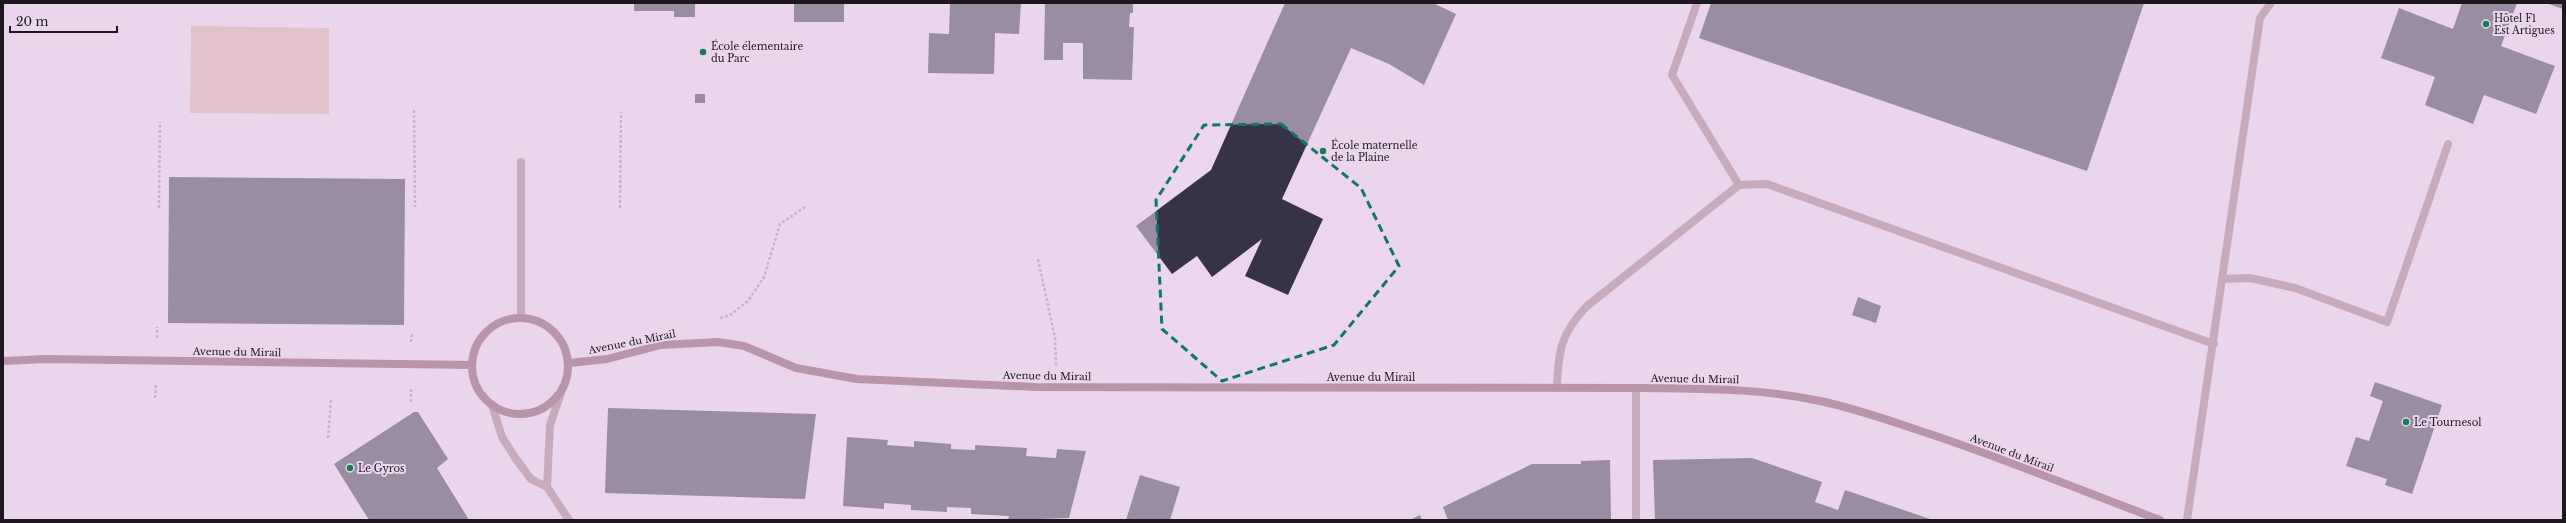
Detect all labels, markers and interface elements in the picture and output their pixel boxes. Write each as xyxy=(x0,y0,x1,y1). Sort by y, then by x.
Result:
scale bar xyxy=(10,8,117,34)
place label: Hôtel F1 Est Artigues xyxy=(2494,12,2555,37)
text: 20 m xyxy=(16,14,48,29)
marker: Hôtel F1 Est Artigues xyxy=(2481,19,2491,29)
place label: École élementaire du Parc xyxy=(711,39,803,65)
marker: École élementaire du Parc xyxy=(698,47,708,57)
place label: École maternelle de la Plaine xyxy=(1331,138,1418,164)
marker: École maternelle de la Plaine xyxy=(1318,146,1328,156)
street label: Avenue du Mirail xyxy=(586,327,677,357)
street label: Avenue du Mirail xyxy=(192,345,281,359)
street label: Avenue du Mirail xyxy=(1002,369,1091,383)
street label: Avenue du Mirail xyxy=(1326,371,1415,384)
street label: Avenue du Mirail xyxy=(1650,372,1739,386)
place label: Le Tournesol xyxy=(2414,416,2481,429)
marker: Le Tournesol xyxy=(2401,417,2411,427)
street label: Avenue du Mirail xyxy=(1967,431,2056,475)
place label: Le Gyros xyxy=(358,462,405,475)
marker: Le Gyros xyxy=(345,463,355,473)

